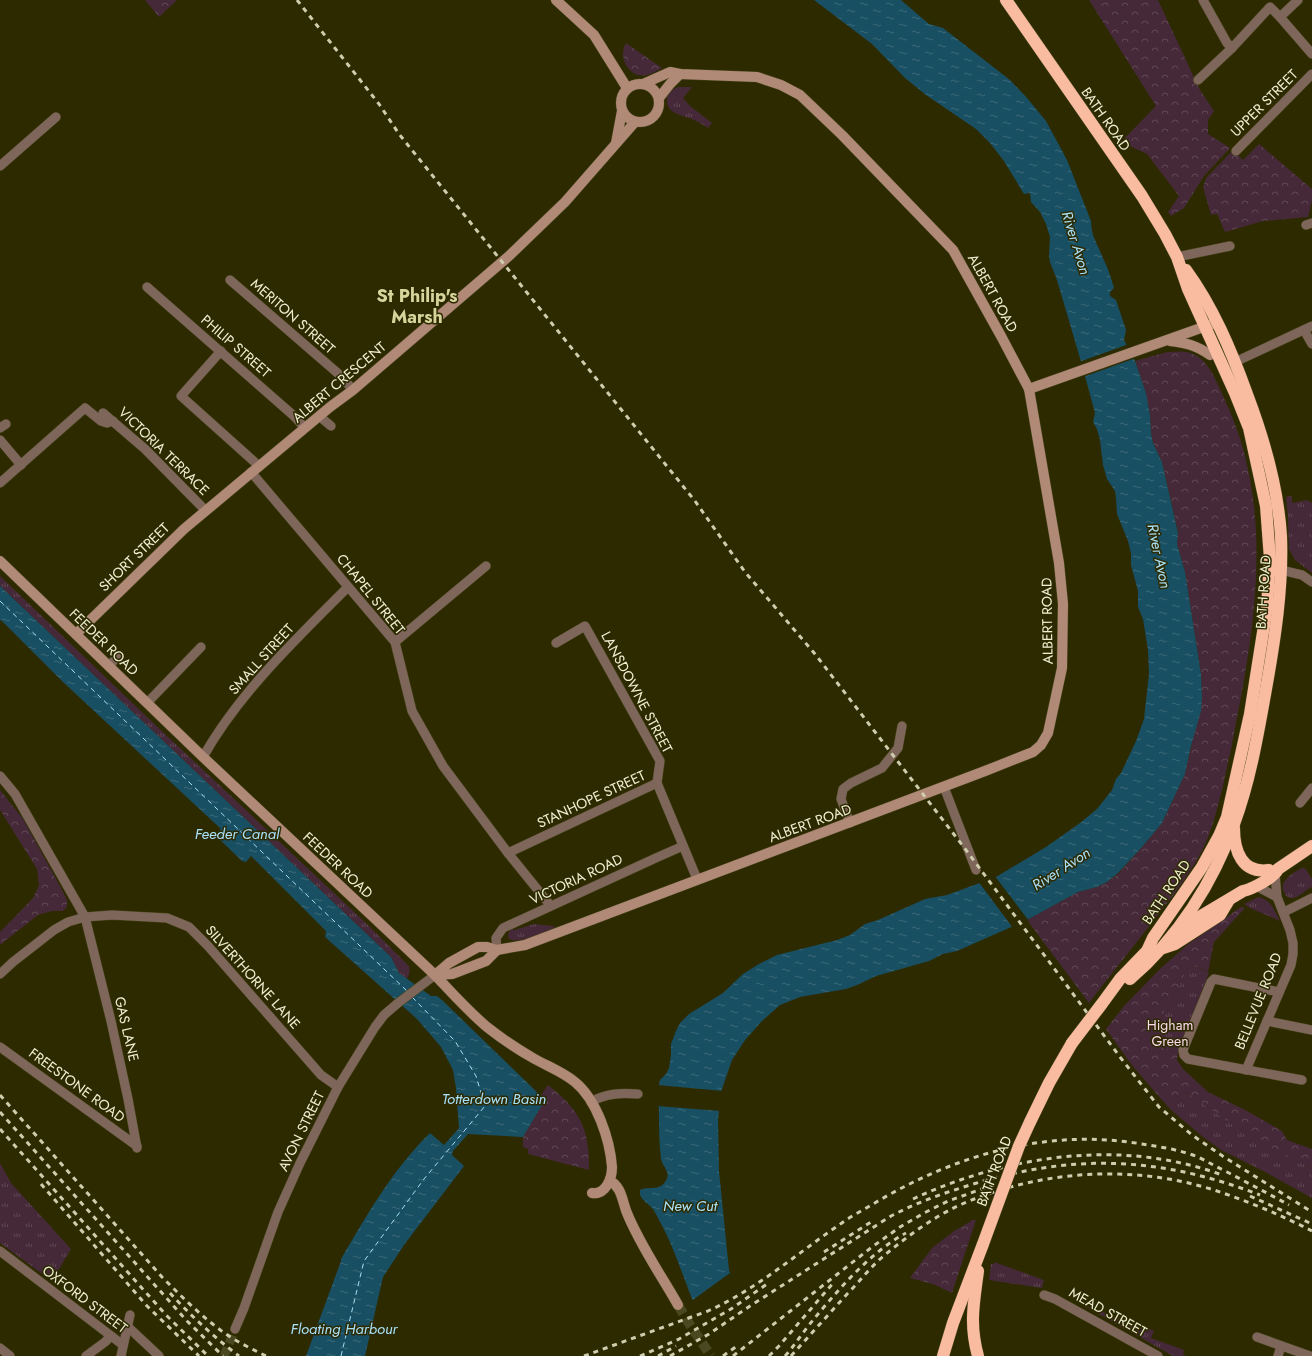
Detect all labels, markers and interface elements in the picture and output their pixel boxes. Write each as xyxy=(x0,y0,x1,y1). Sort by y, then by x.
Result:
street label: UPPER STREET xyxy=(1226,65,1302,141)
street label: BATH ROAD xyxy=(1077,83,1135,155)
water label: River Avon xyxy=(1056,208,1096,278)
street label: ALBERT ROAD xyxy=(963,250,1023,336)
street label: MERITON STREET xyxy=(246,274,340,359)
district label: St Philip's Marsh xyxy=(376,283,458,330)
street label: PHILIP STREET xyxy=(197,310,276,382)
street label: ALBERT CRESCENT xyxy=(288,336,391,427)
street label: VICTORIA TERRACE xyxy=(114,402,214,500)
street label: SHORT STREET xyxy=(94,518,174,596)
water label: River Avon xyxy=(1141,522,1177,590)
street label: CHAPEL STREET xyxy=(332,549,410,639)
street label: BATH ROAD xyxy=(1250,554,1276,630)
street label: ALBERT ROAD xyxy=(1036,577,1058,665)
street label: FEEDER ROAD xyxy=(65,604,143,680)
street label: SMALL STREET xyxy=(224,619,299,699)
street label: LANSDOWNE STREET xyxy=(596,628,678,757)
street label: STANHOPE STREET xyxy=(534,765,649,833)
street label: ALBERT ROAD xyxy=(766,799,854,847)
water label: Feeder Canal xyxy=(195,823,280,845)
street label: FEEDER ROAD xyxy=(299,827,377,903)
water label: River Avon xyxy=(1027,842,1095,896)
street label: VICTORIA ROAD xyxy=(526,849,626,909)
street label: BATH ROAD xyxy=(1137,856,1195,928)
street label: SILVERTHORNE LANE xyxy=(201,921,305,1033)
street label: BELLEVUE ROAD xyxy=(1229,950,1287,1052)
street label: GAS LANE xyxy=(110,995,144,1063)
park label: Higham Green xyxy=(1147,1015,1193,1051)
street label: FREESTONE ROAD xyxy=(25,1043,129,1127)
street label: AVON STREET xyxy=(273,1087,329,1174)
water label: Totterdown Basin xyxy=(442,1088,546,1110)
street label: BATH ROAD xyxy=(971,1133,1017,1209)
water label: New Cut xyxy=(663,1195,719,1217)
street label: OXFORD STREET xyxy=(38,1260,132,1338)
street label: MEAD STREET xyxy=(1066,1282,1151,1342)
water label: Floating Harbour xyxy=(290,1318,399,1340)

